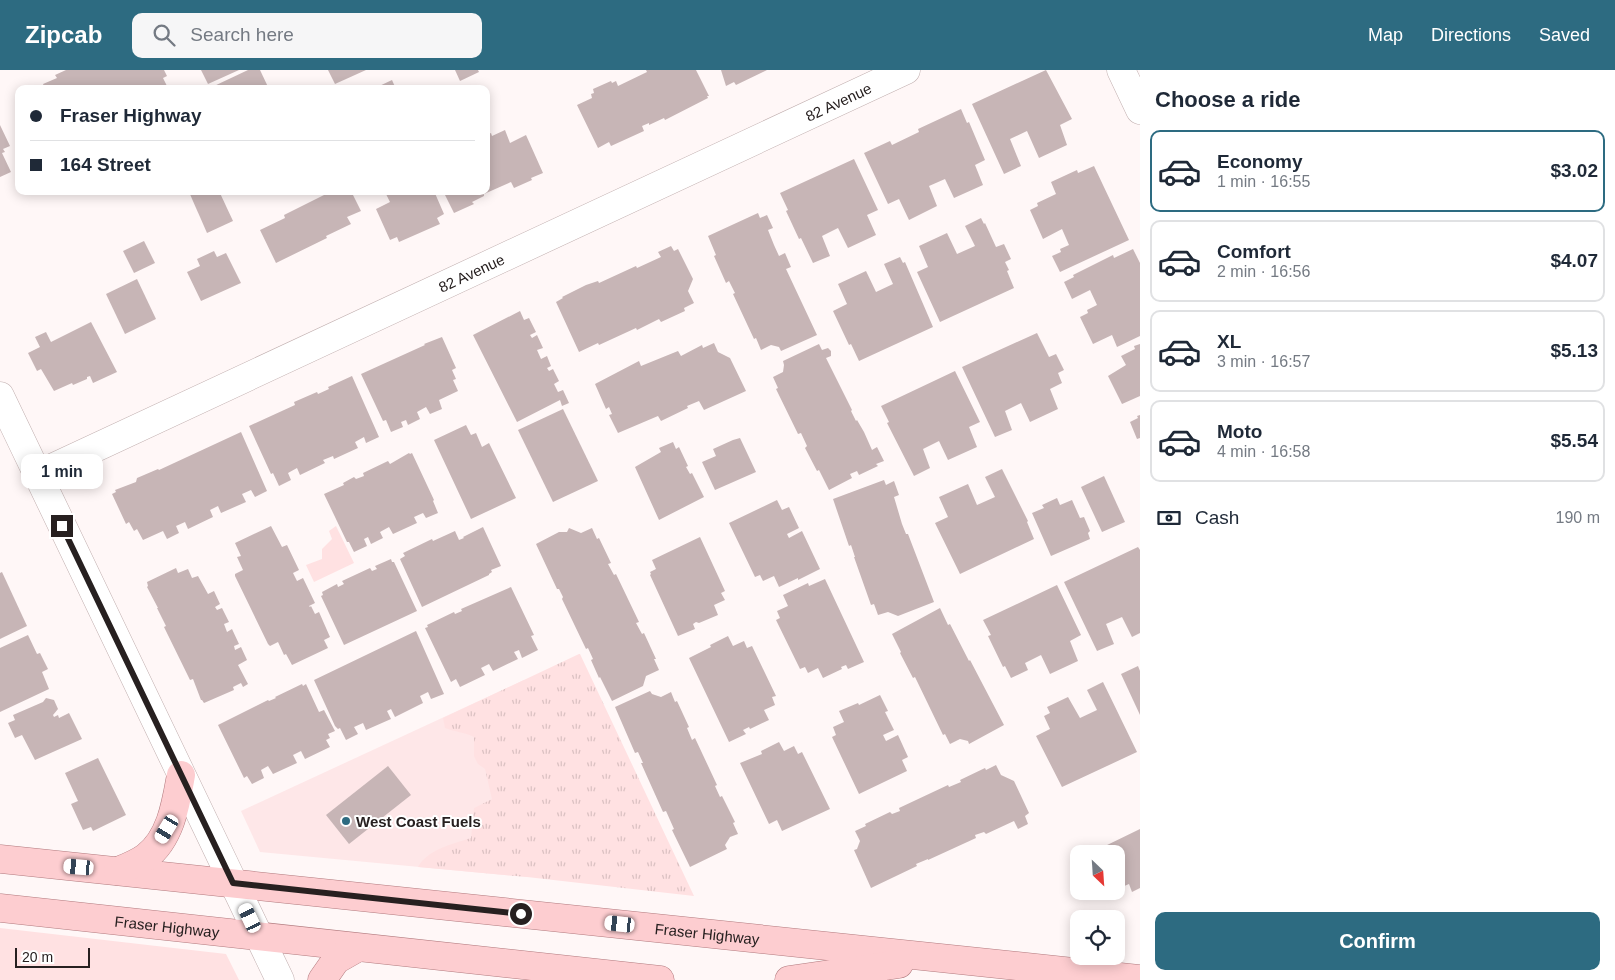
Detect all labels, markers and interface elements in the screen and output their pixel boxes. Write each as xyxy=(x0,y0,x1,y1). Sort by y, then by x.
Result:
search box xyxy=(132,13,482,58)
text: Zipcab xyxy=(25,21,102,48)
icon: search xyxy=(150,21,178,49)
text: Search here xyxy=(190,24,294,45)
text: Map xyxy=(1368,25,1403,45)
text: Directions xyxy=(1431,25,1511,45)
text: Saved xyxy=(1539,25,1590,45)
street label: 82 Avenue xyxy=(803,79,874,124)
text: Choose a ride xyxy=(1155,87,1300,112)
text: Fraser Highway xyxy=(60,105,202,126)
icon: car xyxy=(1157,149,1202,194)
text: Economy xyxy=(1217,151,1303,172)
text: 164 Street xyxy=(60,154,151,175)
text: $3.02 xyxy=(1550,160,1598,181)
text: 1 min · 16:55 xyxy=(1217,173,1310,190)
icon: car xyxy=(1157,239,1202,284)
text: Comfort xyxy=(1217,241,1291,262)
street label: 82 Avenue xyxy=(436,250,507,295)
text: $4.07 xyxy=(1550,250,1598,271)
text: 2 min · 16:56 xyxy=(1217,263,1310,280)
icon: car xyxy=(1157,329,1202,374)
text: XL xyxy=(1217,331,1241,352)
text: $5.13 xyxy=(1550,340,1598,361)
text: 3 min · 16:57 xyxy=(1217,353,1310,370)
icon: car xyxy=(1157,419,1202,464)
text: Moto xyxy=(1217,421,1262,442)
text: $5.54 xyxy=(1550,430,1598,451)
text: 4 min · 16:58 xyxy=(1217,443,1310,460)
callout: 1 min xyxy=(21,454,103,488)
text: 1 min xyxy=(41,463,83,480)
icon: cash xyxy=(1155,504,1183,532)
text: Cash xyxy=(1195,507,1239,528)
text: 190 m xyxy=(1556,509,1600,526)
route end xyxy=(51,515,73,537)
car xyxy=(152,812,181,846)
place label: West Coast Fuels xyxy=(356,813,481,830)
marker: West Coast Fuels xyxy=(340,815,352,827)
north arrow xyxy=(1070,845,1125,900)
map controls xyxy=(1070,845,1125,965)
car xyxy=(63,858,94,876)
car xyxy=(236,901,263,935)
route start xyxy=(510,903,532,925)
button: locate xyxy=(1070,910,1125,965)
street label: Fraser Highway xyxy=(114,912,221,940)
button: Confirm xyxy=(1155,912,1600,970)
car xyxy=(604,915,635,933)
street label: Fraser Highway xyxy=(654,919,761,947)
scale bar xyxy=(15,945,90,968)
text: 20 m xyxy=(22,949,53,965)

